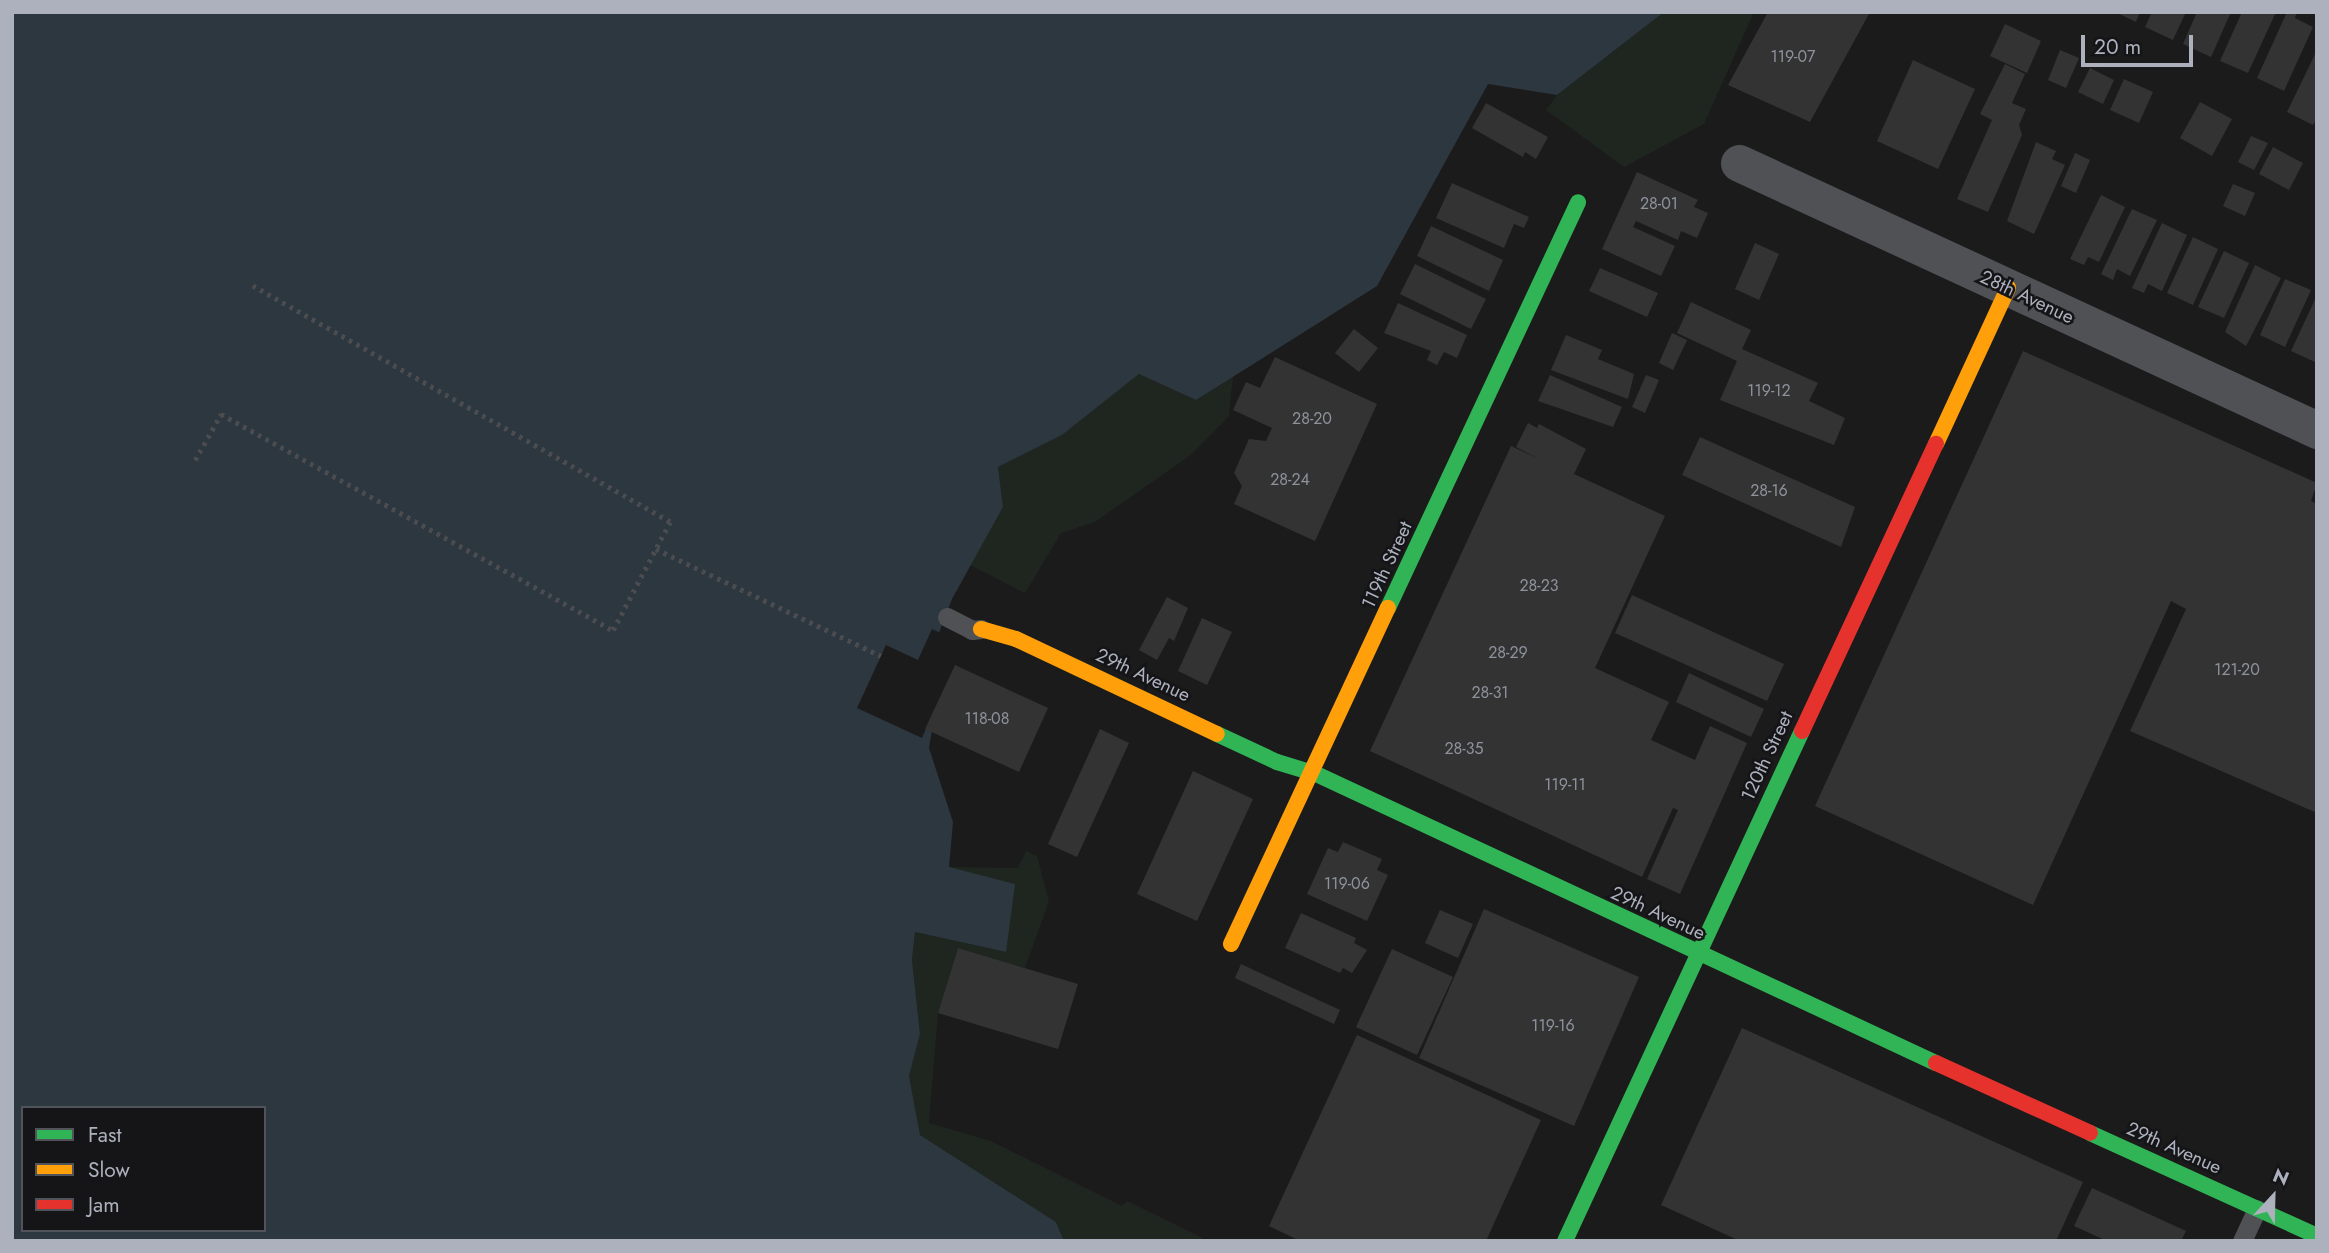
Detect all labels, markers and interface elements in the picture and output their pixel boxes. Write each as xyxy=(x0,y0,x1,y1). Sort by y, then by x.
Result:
scale bar xyxy=(2084,21,2196,65)
text: 20 m xyxy=(2094,32,2141,62)
house number: 119-07 xyxy=(1771,47,1815,67)
house number: 28-01 xyxy=(1640,194,1678,214)
street label: 28th Avenue xyxy=(1977,265,2077,329)
house number: 119-12 xyxy=(1747,381,1791,401)
house number: 28-20 xyxy=(1292,409,1332,429)
house number: 28-24 xyxy=(1270,470,1310,490)
house number: 28-16 xyxy=(1750,481,1788,501)
street label: 119th Street xyxy=(1357,518,1417,612)
house number: 28-23 xyxy=(1519,576,1559,596)
street label: 29th Avenue xyxy=(1092,643,1194,707)
house number: 28-29 xyxy=(1488,643,1528,663)
house number: 121-20 xyxy=(2214,660,2260,680)
house number: 28-31 xyxy=(1471,683,1509,703)
street label: 120th Street xyxy=(1736,708,1798,804)
house number: 118-08 xyxy=(965,709,1009,729)
house number: 28-35 xyxy=(1445,739,1483,759)
house number: 119-11 xyxy=(1544,775,1586,795)
house number: 119-06 xyxy=(1324,874,1370,894)
street label: 29th Avenue xyxy=(1607,881,1709,945)
house number: 119-16 xyxy=(1531,1016,1575,1036)
legend xyxy=(21,1106,266,1232)
street label: 29th Avenue xyxy=(2123,1117,2225,1179)
text: Fast xyxy=(88,1120,121,1150)
text: Slow xyxy=(88,1155,130,1185)
north arrow xyxy=(2238,1162,2308,1232)
text: N xyxy=(2269,1162,2293,1192)
text: Jam xyxy=(88,1190,120,1220)

